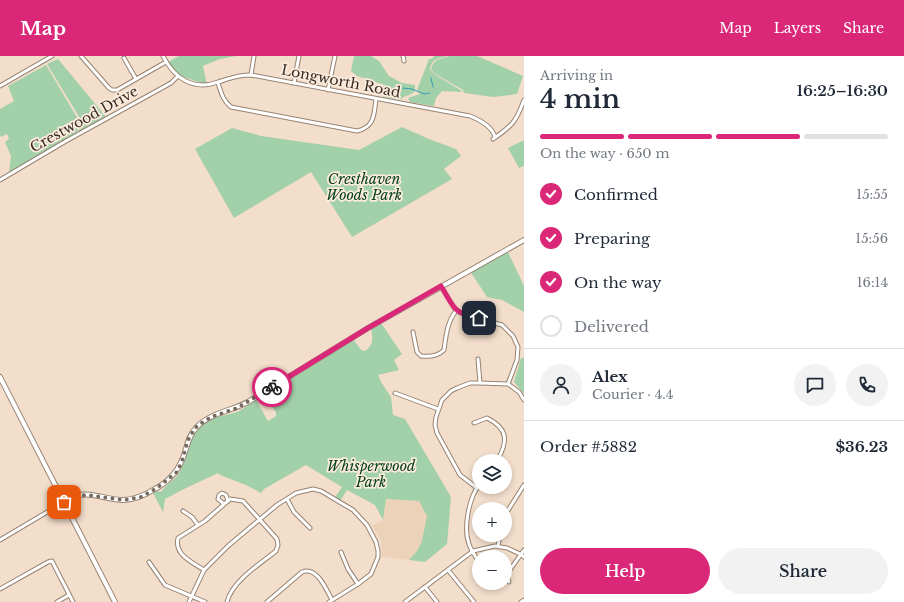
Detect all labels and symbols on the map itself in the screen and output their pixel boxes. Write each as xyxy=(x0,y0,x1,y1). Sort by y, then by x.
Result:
street label: Longworth Road xyxy=(280,61,403,101)
street label: Crestwood Drive xyxy=(27,82,141,156)
park label: Cresthaven Woods Park xyxy=(326,170,402,204)
pin xyxy=(462,301,496,335)
courier xyxy=(252,367,292,407)
park label: Whisperwood Park xyxy=(327,457,416,491)
pin xyxy=(47,485,81,519)

